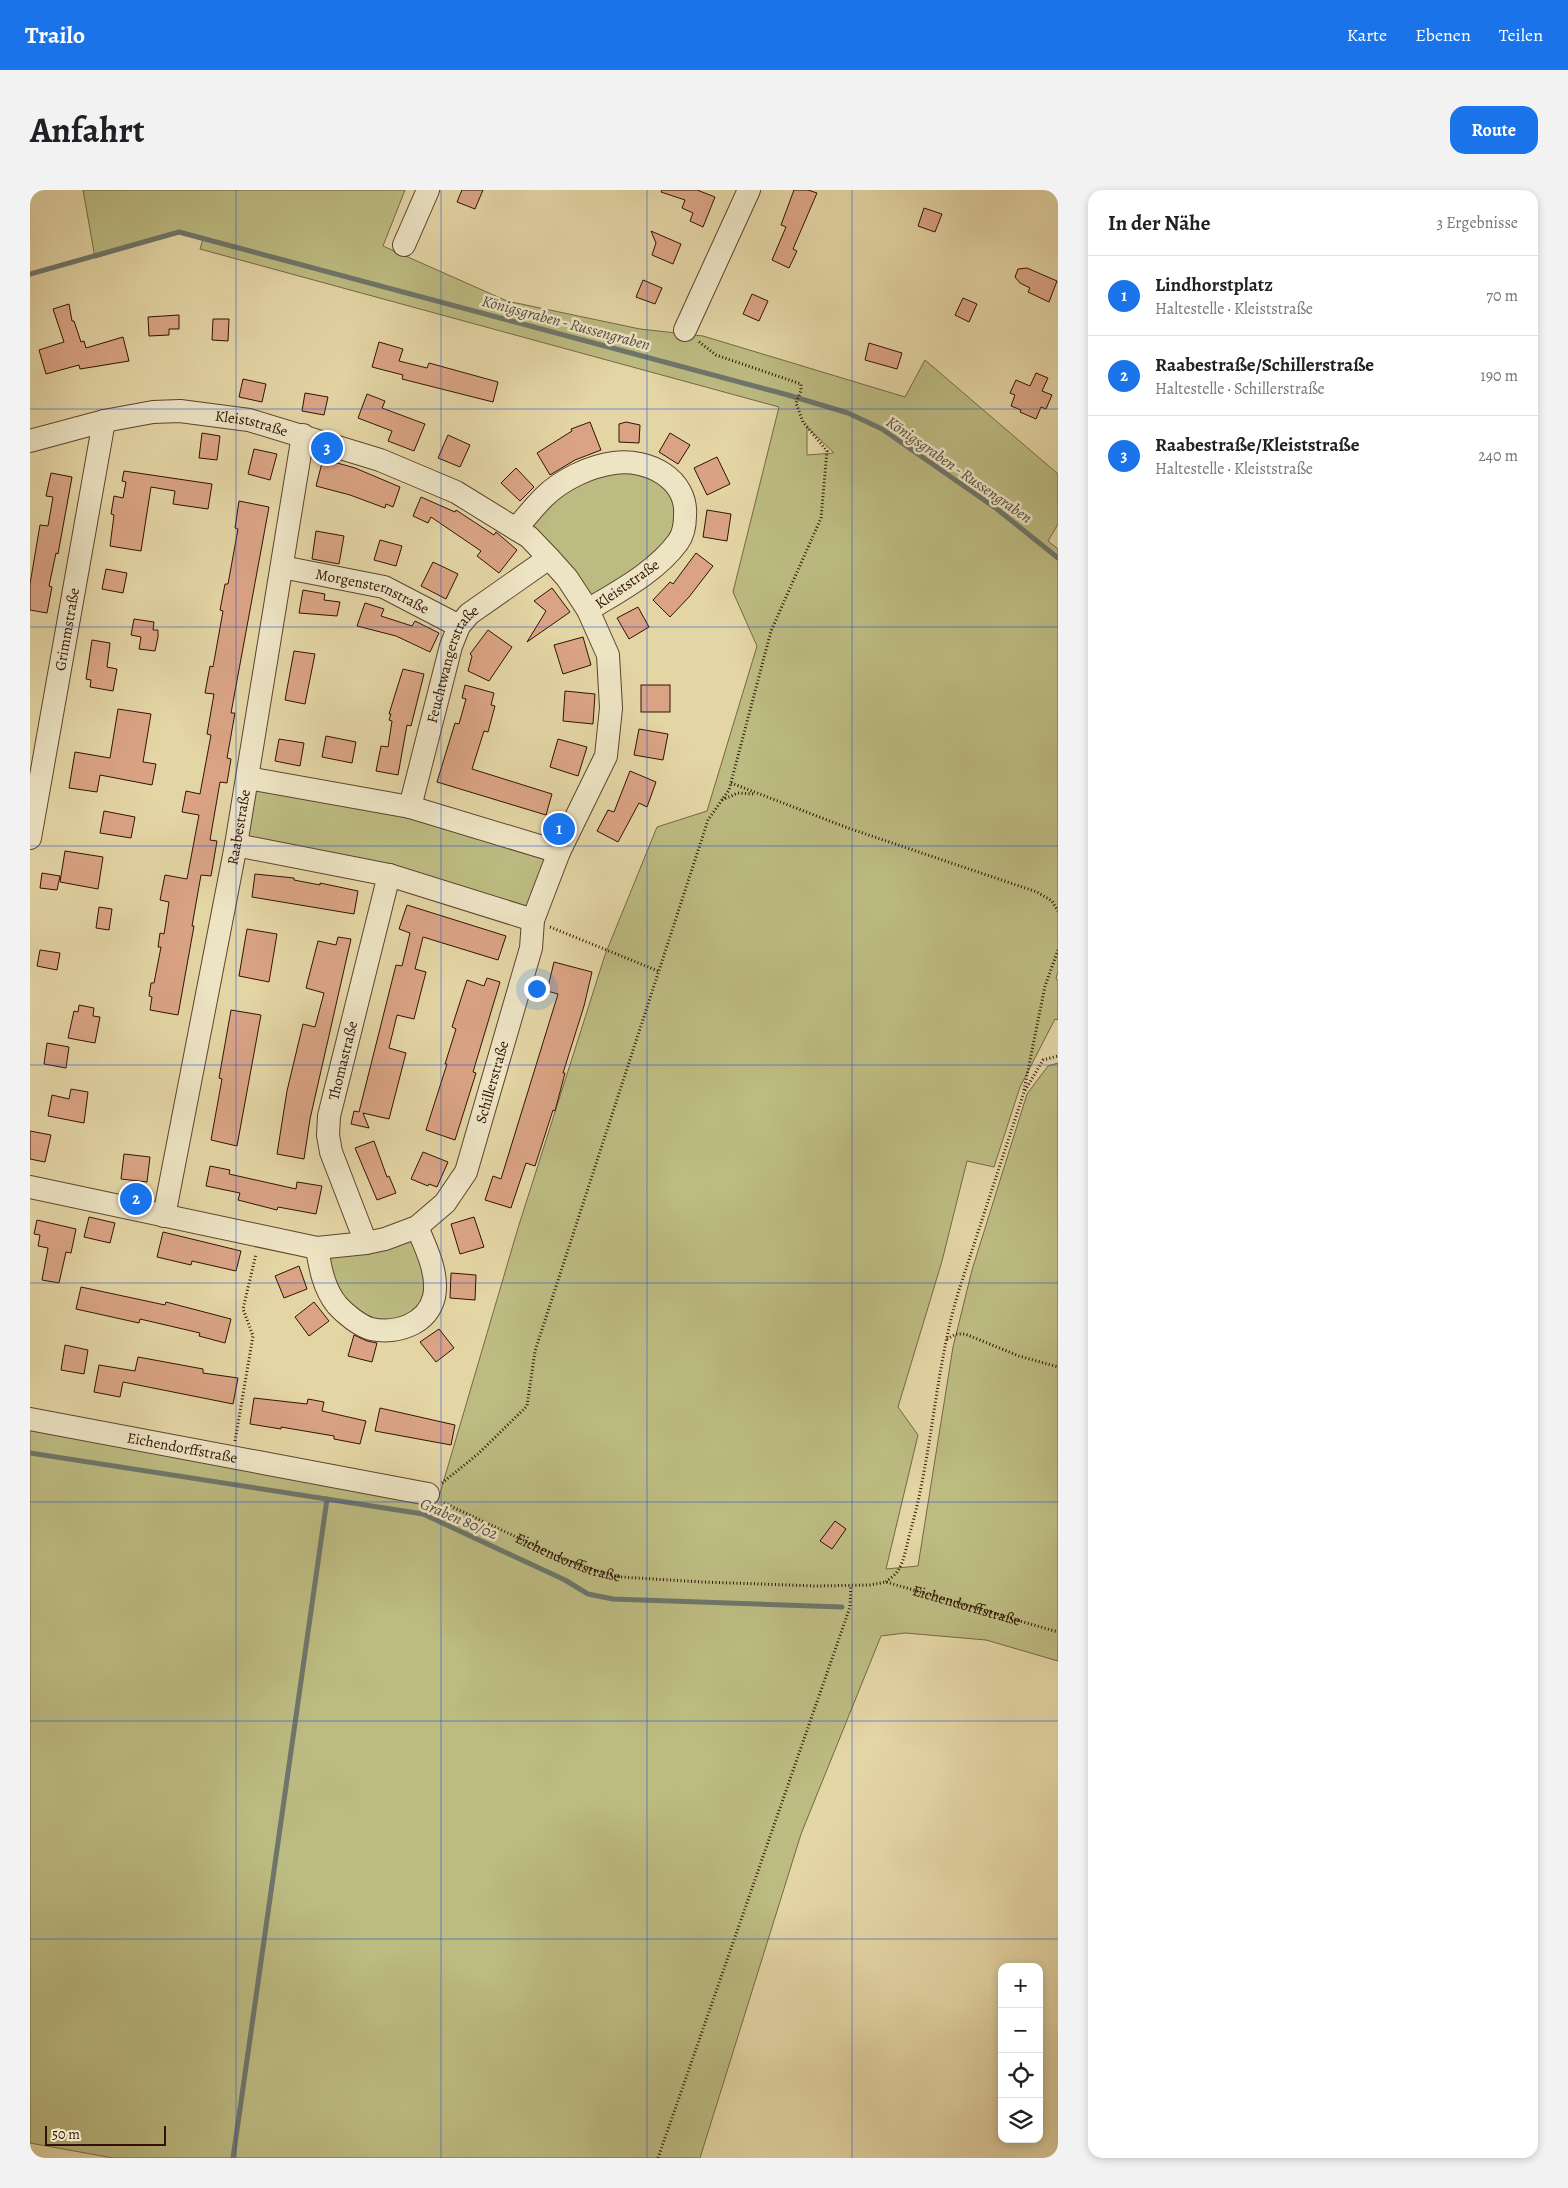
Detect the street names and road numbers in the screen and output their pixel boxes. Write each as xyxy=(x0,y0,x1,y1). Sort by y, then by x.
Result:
street label: Kleiststraße xyxy=(214,406,290,441)
street label: Kleiststraße xyxy=(591,554,663,613)
street label: Morgensternstraße xyxy=(314,564,433,619)
street label: Grimmstraße xyxy=(50,586,84,672)
street label: Feuchtwangerstraße xyxy=(422,600,483,725)
street label: Raabestraße xyxy=(222,788,255,867)
street label: Thomastraße xyxy=(323,1018,362,1102)
street label: Schillerstraße xyxy=(471,1038,513,1126)
street label: Eichendorffstraße xyxy=(125,1428,239,1468)
street label: Eichendorffstraße xyxy=(512,1528,623,1587)
street label: Eichendorffstraße xyxy=(910,1580,1024,1631)

